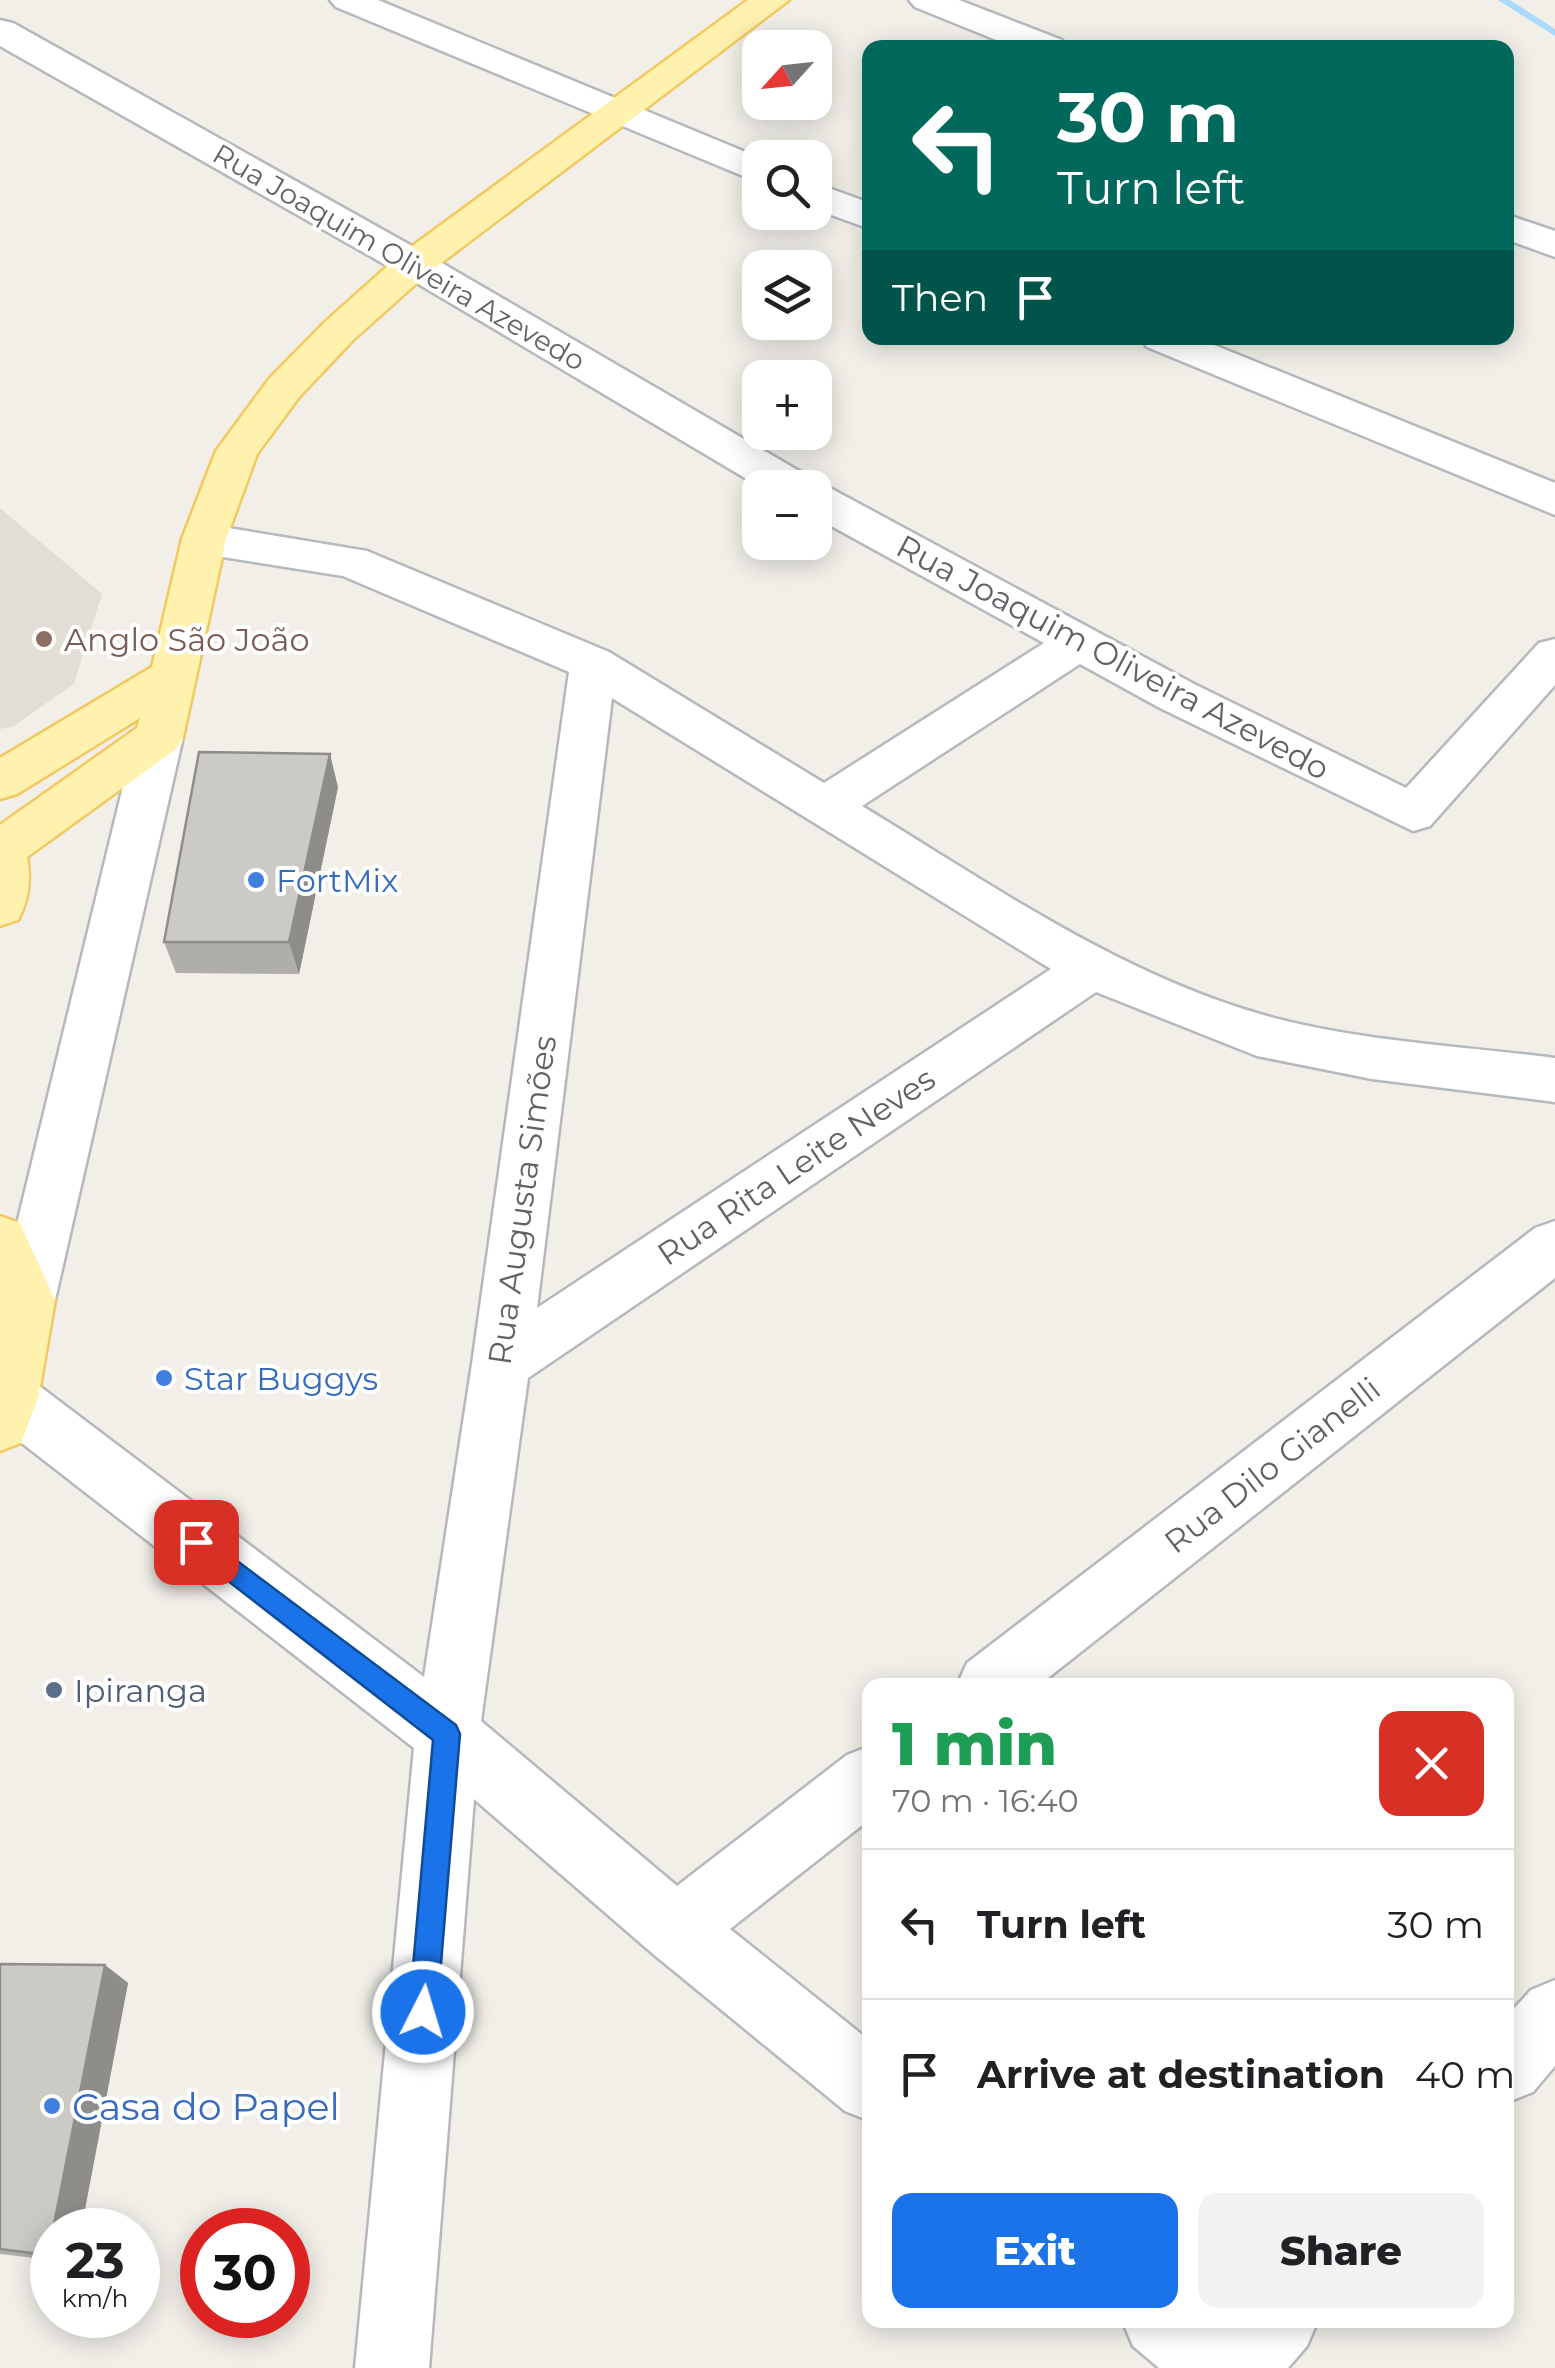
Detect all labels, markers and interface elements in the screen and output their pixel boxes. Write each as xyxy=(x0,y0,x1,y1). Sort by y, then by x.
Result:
north arrow xyxy=(742,30,832,120)
map controls xyxy=(742,30,832,560)
text: 30 m xyxy=(1057,74,1239,160)
icon: left xyxy=(892,80,1022,210)
street label: Rua Joaquim Oliveira Azevedo xyxy=(207,136,591,378)
button: search xyxy=(742,140,832,230)
text: Turn left xyxy=(1057,160,1245,215)
button: layers xyxy=(742,250,832,340)
icon: arrive xyxy=(1008,270,1063,325)
text: Then xyxy=(892,274,988,321)
button: + xyxy=(742,360,832,450)
button: − xyxy=(742,470,832,560)
street label: Rua Joaquim Oliveira Azevedo xyxy=(890,526,1336,788)
place label: Anglo São João xyxy=(64,620,310,659)
marker: Anglo São João xyxy=(33,628,55,650)
place label: FortMix xyxy=(276,861,398,900)
marker: FortMix xyxy=(245,869,267,891)
street label: Rua Augusta Simões xyxy=(480,1033,564,1367)
street label: Rua Rita Leite Neves xyxy=(650,1059,942,1273)
place label: Star Buggys xyxy=(184,1359,378,1398)
marker: Star Buggys xyxy=(153,1367,175,1389)
street label: Rua Dilo Gianelli xyxy=(1156,1369,1388,1561)
pin xyxy=(154,1500,239,1585)
icon: arrive xyxy=(169,1515,224,1570)
place label: Ipiranga xyxy=(74,1671,207,1710)
marker: Ipiranga xyxy=(43,1679,65,1701)
text: 1 min xyxy=(892,1707,1057,1780)
button: close xyxy=(1379,1711,1484,1816)
text: 70 m · 16:40 xyxy=(892,1781,1079,1820)
icon: left xyxy=(892,1897,947,1952)
text: Turn left xyxy=(977,1901,1146,1948)
text: 30 m xyxy=(1387,1901,1484,1948)
position arrow xyxy=(371,1960,475,2064)
icon: arrive xyxy=(892,2047,947,2102)
text: Arrive at destination xyxy=(977,2051,1385,2098)
text: 40 m xyxy=(1415,2051,1515,2098)
place label: Casa do Papel xyxy=(72,2083,340,2130)
marker: Casa do Papel xyxy=(41,2095,63,2117)
button: Exit xyxy=(892,2193,1178,2308)
button: Share xyxy=(1198,2193,1484,2308)
speed limit sign: 30 xyxy=(180,2208,310,2338)
text: 23 xyxy=(65,2230,125,2291)
text: km/h xyxy=(62,2283,128,2313)

